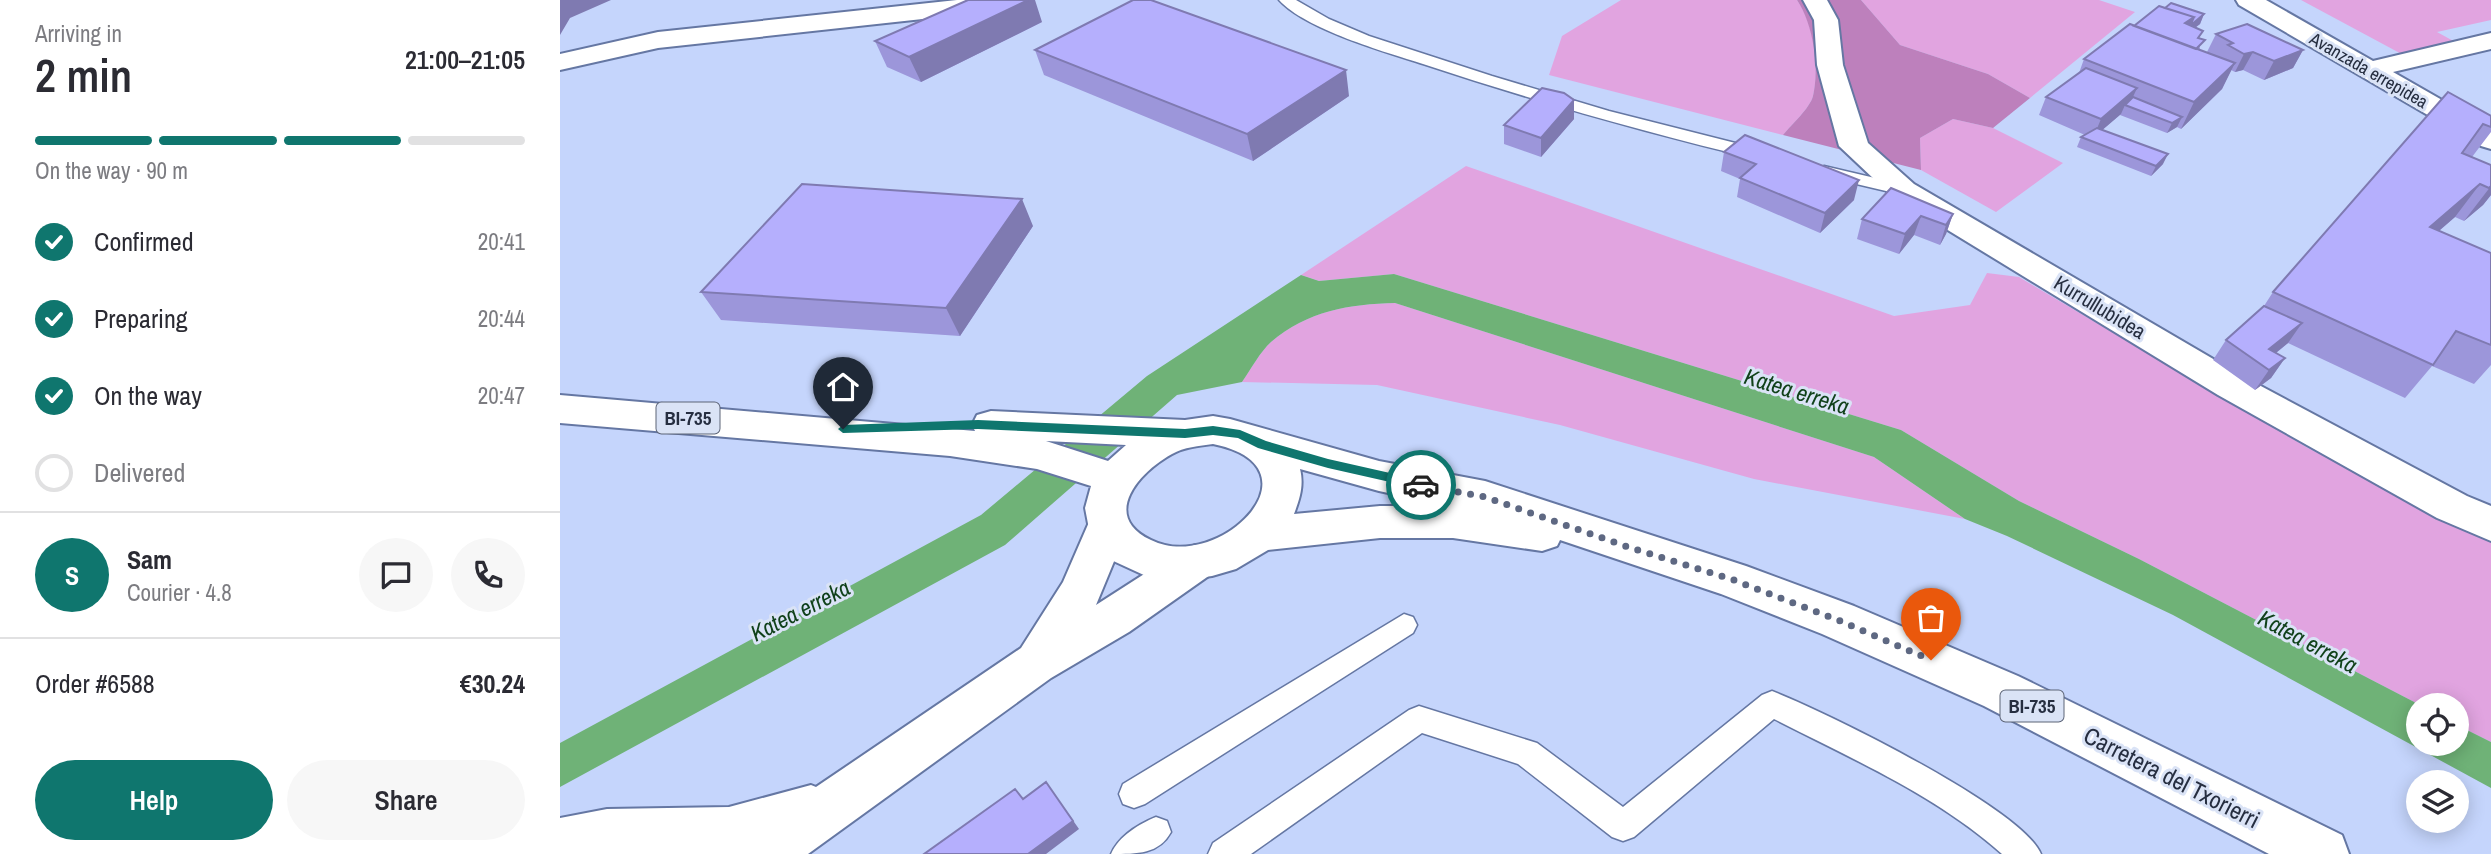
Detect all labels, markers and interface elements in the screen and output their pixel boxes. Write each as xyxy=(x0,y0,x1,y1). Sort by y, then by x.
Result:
text: Arriving in xyxy=(35,18,122,49)
street label: Avanzada errepidea xyxy=(2304,26,2433,114)
text: 21:00–21:05 xyxy=(405,42,525,77)
text: 2 min xyxy=(35,44,132,106)
text: On the way · 90 m xyxy=(35,155,188,186)
icon: check xyxy=(35,223,73,261)
text: Confirmed xyxy=(94,224,194,259)
text: 20:41 xyxy=(478,226,525,257)
street label: Kurrullubidea xyxy=(2049,268,2152,346)
icon: check xyxy=(35,300,73,338)
text: Preparing xyxy=(94,301,188,336)
text: 20:44 xyxy=(478,303,525,334)
pin xyxy=(813,357,873,429)
water label: Katea erreka xyxy=(1741,360,1853,422)
icon: home xyxy=(824,368,862,406)
icon: check xyxy=(35,377,73,415)
text: On the way xyxy=(94,378,202,413)
text: 20:47 xyxy=(478,380,525,411)
road number: BI-735 xyxy=(656,402,720,434)
courier xyxy=(1386,450,1456,520)
text: Delivered xyxy=(94,455,185,490)
icon: car xyxy=(1402,466,1440,504)
button: chat xyxy=(359,538,433,612)
button: phone xyxy=(451,538,525,612)
text: Sam xyxy=(127,542,172,577)
text: S xyxy=(65,558,79,593)
water label: Katea erreka xyxy=(745,572,855,648)
text: Courier · 4.8 xyxy=(127,577,232,608)
pin xyxy=(1901,588,1961,660)
icon: bag xyxy=(1912,599,1950,637)
water label: Katea erreka xyxy=(2253,602,2363,680)
text: Order #6588 xyxy=(35,666,155,701)
text: €30.24 xyxy=(460,666,525,701)
road number: BI-735 xyxy=(2000,691,2064,722)
map controls xyxy=(2406,693,2469,833)
button: locate xyxy=(2406,693,2469,756)
street label: Carretera del Txorierri xyxy=(2079,719,2265,835)
button: Help xyxy=(35,760,273,840)
button: Share xyxy=(287,760,525,840)
button: layers xyxy=(2406,770,2469,833)

